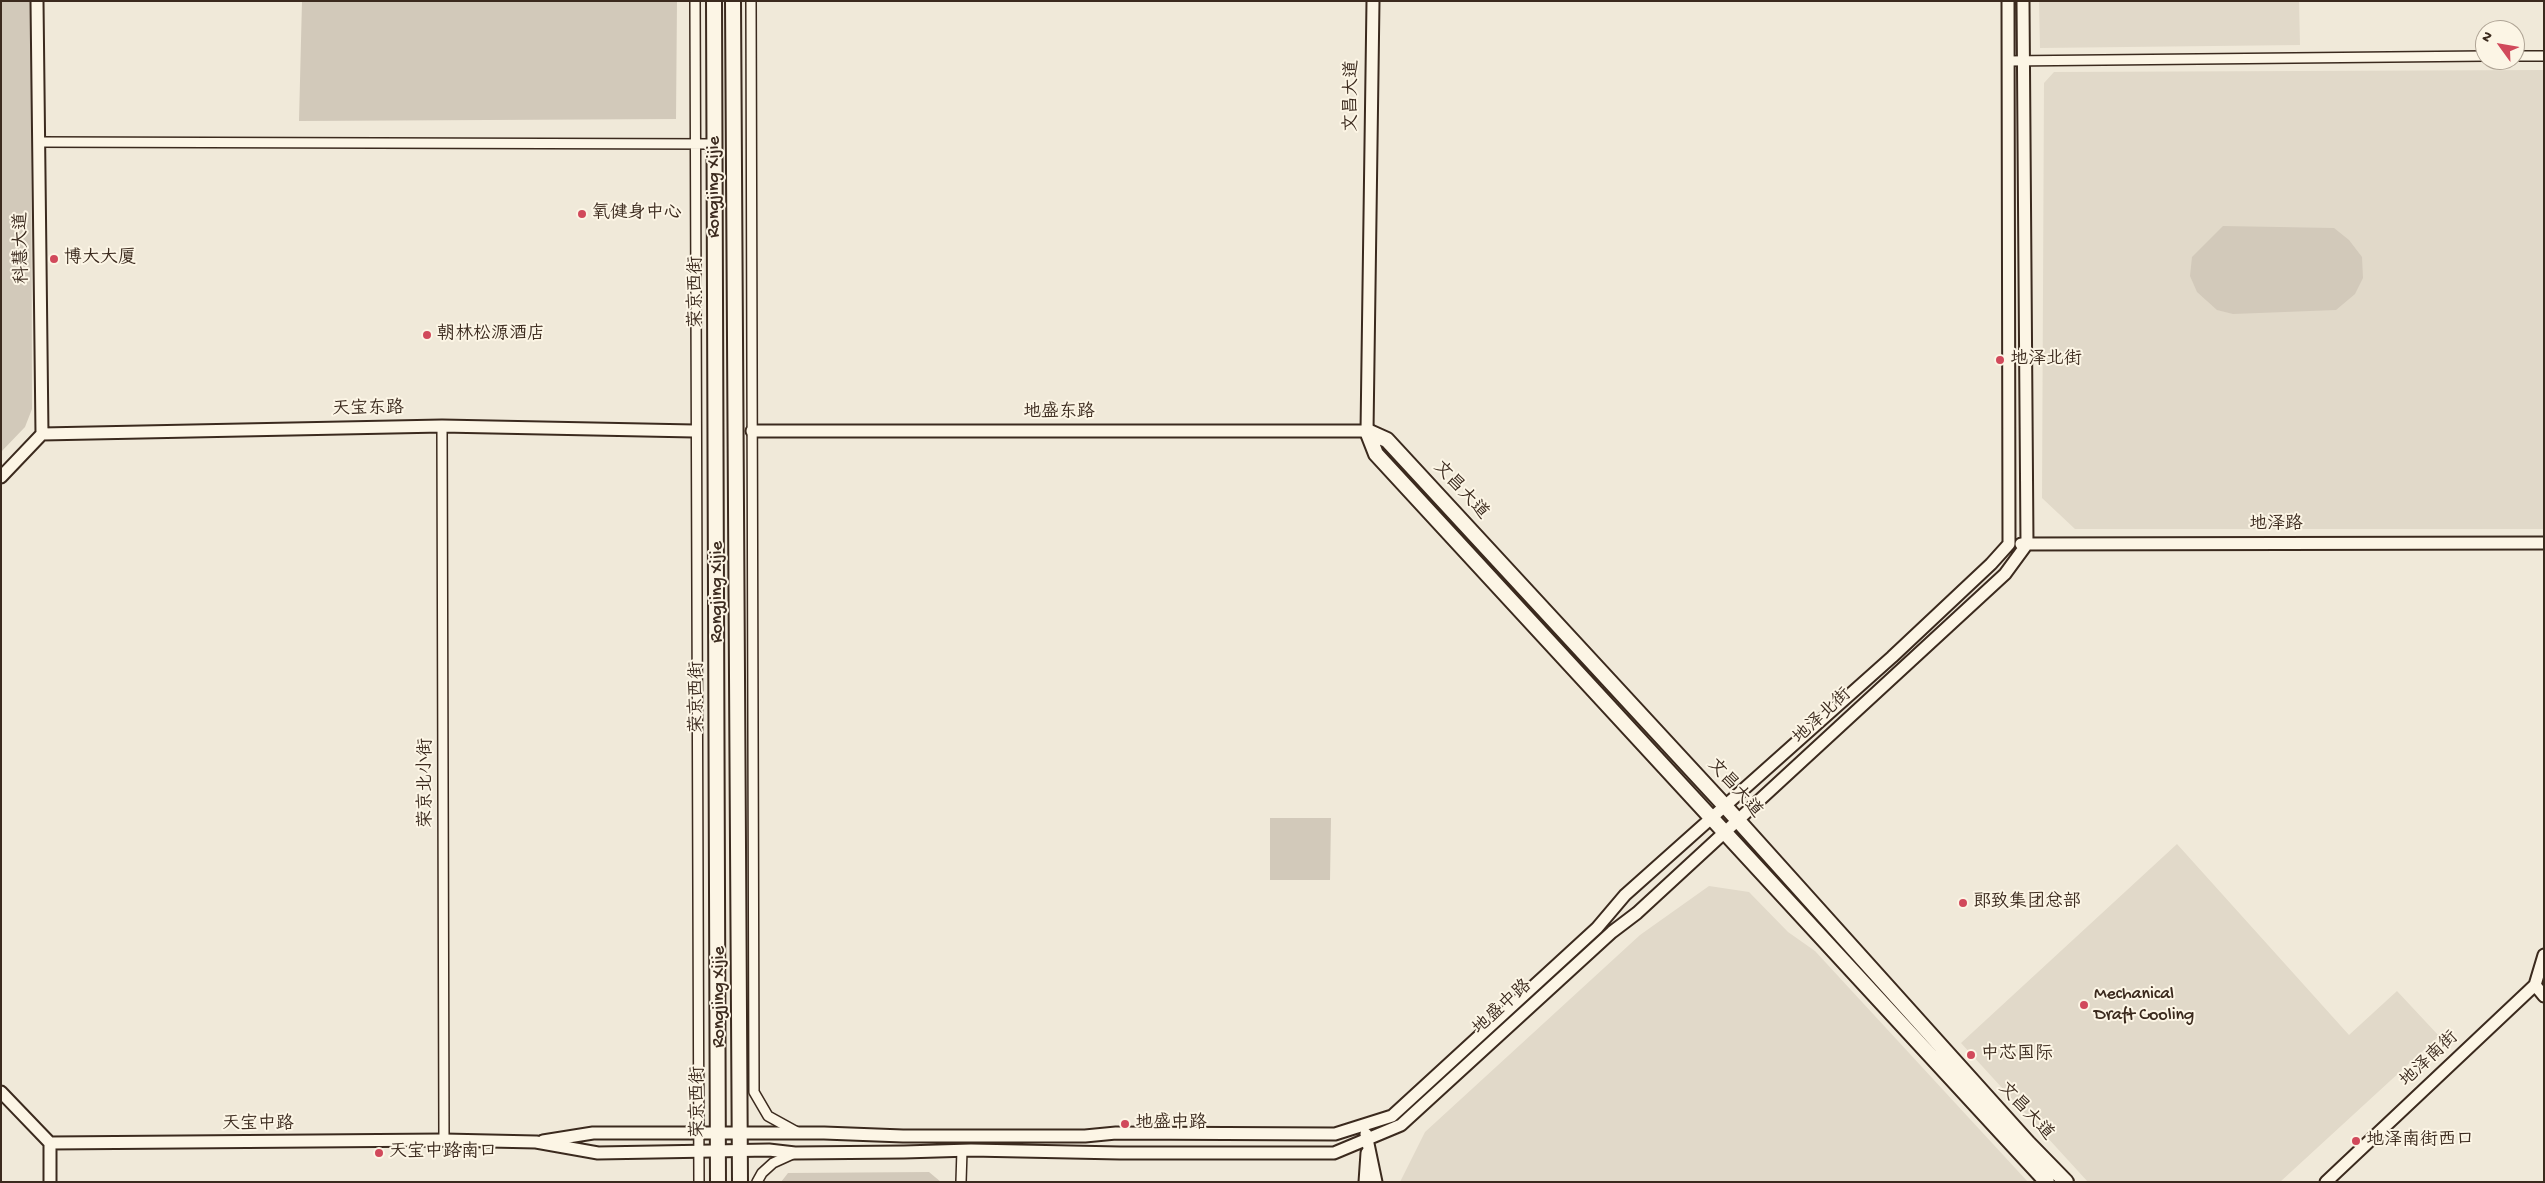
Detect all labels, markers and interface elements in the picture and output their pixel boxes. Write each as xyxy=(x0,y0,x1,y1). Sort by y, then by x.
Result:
north arrow xyxy=(2475,20,2525,70)
text: N xyxy=(2478,29,2497,46)
street label: 文昌大道 xyxy=(1342,60,1364,132)
street label: Rongjing Xijie xyxy=(704,136,726,238)
place label: 氧健身中心 xyxy=(592,203,682,225)
marker: 氧健身中心 xyxy=(576,208,588,220)
street label: 科慧大道 xyxy=(12,212,34,284)
place label: 博大大厦 xyxy=(64,248,136,270)
marker: 博大大厦 xyxy=(48,253,60,265)
street label: 荣京西街 xyxy=(686,256,708,328)
place label: 朝林松源酒店 xyxy=(437,324,545,346)
marker: 朝林松源酒店 xyxy=(421,329,433,341)
place label: 地泽北街 xyxy=(2010,349,2082,371)
marker: 地泽北街 xyxy=(1994,354,2006,366)
street label: 天宝东路 xyxy=(332,399,404,421)
street label: 地盛东路 xyxy=(1023,402,1095,424)
street label: 文昌大道 xyxy=(1428,457,1492,525)
street label: 地泽路 xyxy=(2249,514,2303,536)
street label: Rongjing Xijie xyxy=(707,541,729,643)
street label: 荣京西街 xyxy=(687,661,709,733)
street label: 地泽北街 xyxy=(1789,685,1857,749)
street label: 荣京北小街 xyxy=(416,738,438,828)
street label: 文昌大道 xyxy=(1702,755,1766,823)
place label: 郎致集团总部 xyxy=(1973,892,2081,914)
marker: 郎致集团总部 xyxy=(1957,897,1969,909)
street label: Rongjing Xijie xyxy=(709,946,731,1048)
street label: 地盛中路 xyxy=(1469,976,1537,1040)
place label: Mechanical Draft Cooling xyxy=(2094,984,2194,1026)
marker: Mechanical Draft Cooling xyxy=(2078,999,2090,1011)
street label: 地泽南街 xyxy=(2396,1028,2464,1092)
place label: 中芯国际 xyxy=(1981,1044,2053,1066)
marker: 中芯国际 xyxy=(1965,1049,1977,1061)
street label: 荣京西街 xyxy=(688,1066,710,1138)
street label: 文昌大道 xyxy=(1993,1078,2057,1146)
place label: 地盛中路 xyxy=(1135,1113,1207,1135)
street label: 天宝中路 xyxy=(222,1114,294,1136)
marker: 地盛中路 xyxy=(1119,1118,1131,1130)
place label: 地泽南街西口 xyxy=(2366,1130,2474,1152)
marker: 地泽南街西口 xyxy=(2350,1135,2362,1147)
place label: 天宝中路南口 xyxy=(389,1142,497,1164)
marker: 天宝中路南口 xyxy=(373,1147,385,1159)

